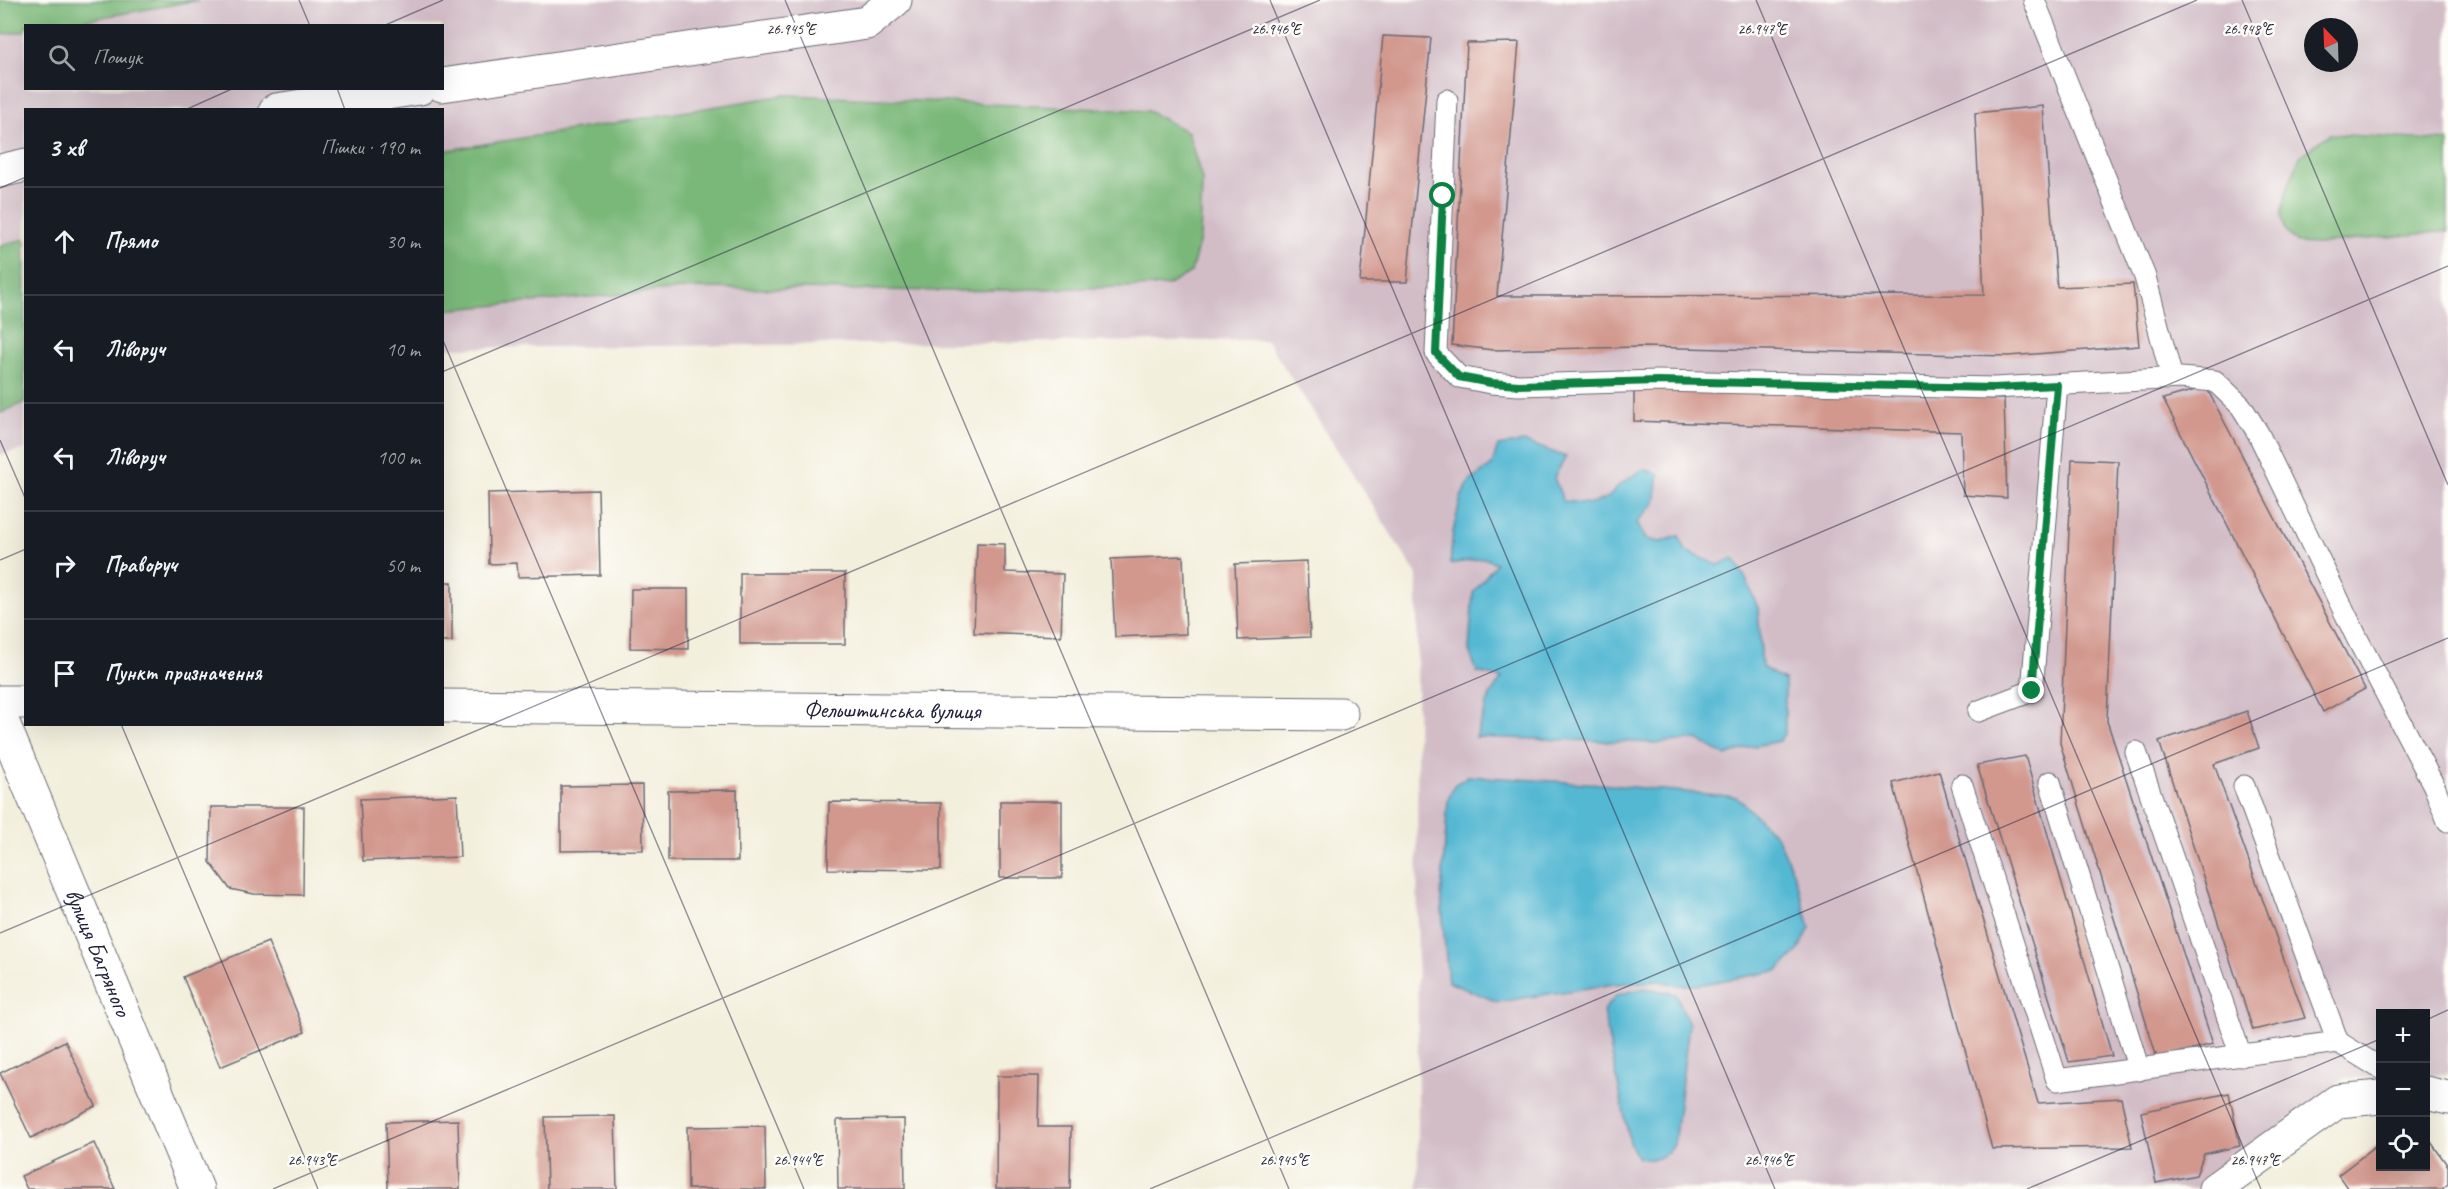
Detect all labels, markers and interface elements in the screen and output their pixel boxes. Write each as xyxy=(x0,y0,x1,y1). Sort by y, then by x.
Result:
north arrow xyxy=(2304,18,2358,72)
text: 26.945°E xyxy=(767,20,818,39)
text: 26.946°E xyxy=(1252,20,1303,39)
text: 26.947°E xyxy=(1738,20,1789,39)
text: 26.948°E xyxy=(2224,20,2275,39)
search box xyxy=(24,24,444,90)
icon: search xyxy=(45,41,78,74)
text: Пошук xyxy=(93,43,142,71)
text: 3 хв xyxy=(48,131,83,164)
text: Пішки · 190 m xyxy=(321,135,420,160)
route start xyxy=(1429,182,1455,208)
icon: ahead xyxy=(48,225,81,258)
text: Прямо xyxy=(105,227,157,255)
text: 30 m xyxy=(386,229,420,254)
icon: left xyxy=(48,333,81,366)
text: Ліворуч xyxy=(105,335,165,363)
text: 10 m xyxy=(386,337,420,362)
icon: left xyxy=(48,441,81,474)
text: Ліворуч xyxy=(105,443,165,471)
text: 100 m xyxy=(377,445,420,470)
icon: right xyxy=(48,549,81,582)
text: Праворуч xyxy=(105,551,177,579)
text: 50 m xyxy=(386,553,420,578)
icon: arrive xyxy=(48,657,81,690)
text: Пункт призначення xyxy=(105,659,262,687)
route end xyxy=(2018,677,2044,703)
street label: Фельштинська вулиця xyxy=(803,694,982,726)
street label: вулиця Багряного xyxy=(58,884,139,1022)
map controls xyxy=(2376,1009,2430,1171)
button: + xyxy=(2376,1009,2430,1063)
button: − xyxy=(2376,1063,2430,1117)
button: locate xyxy=(2376,1117,2430,1171)
text: 26.943°E xyxy=(288,1151,339,1170)
text: 26.944°E xyxy=(774,1151,825,1170)
text: 26.945°E xyxy=(1260,1151,1311,1170)
text: 26.946°E xyxy=(1745,1151,1796,1170)
text: 26.947°E xyxy=(2231,1151,2282,1170)

